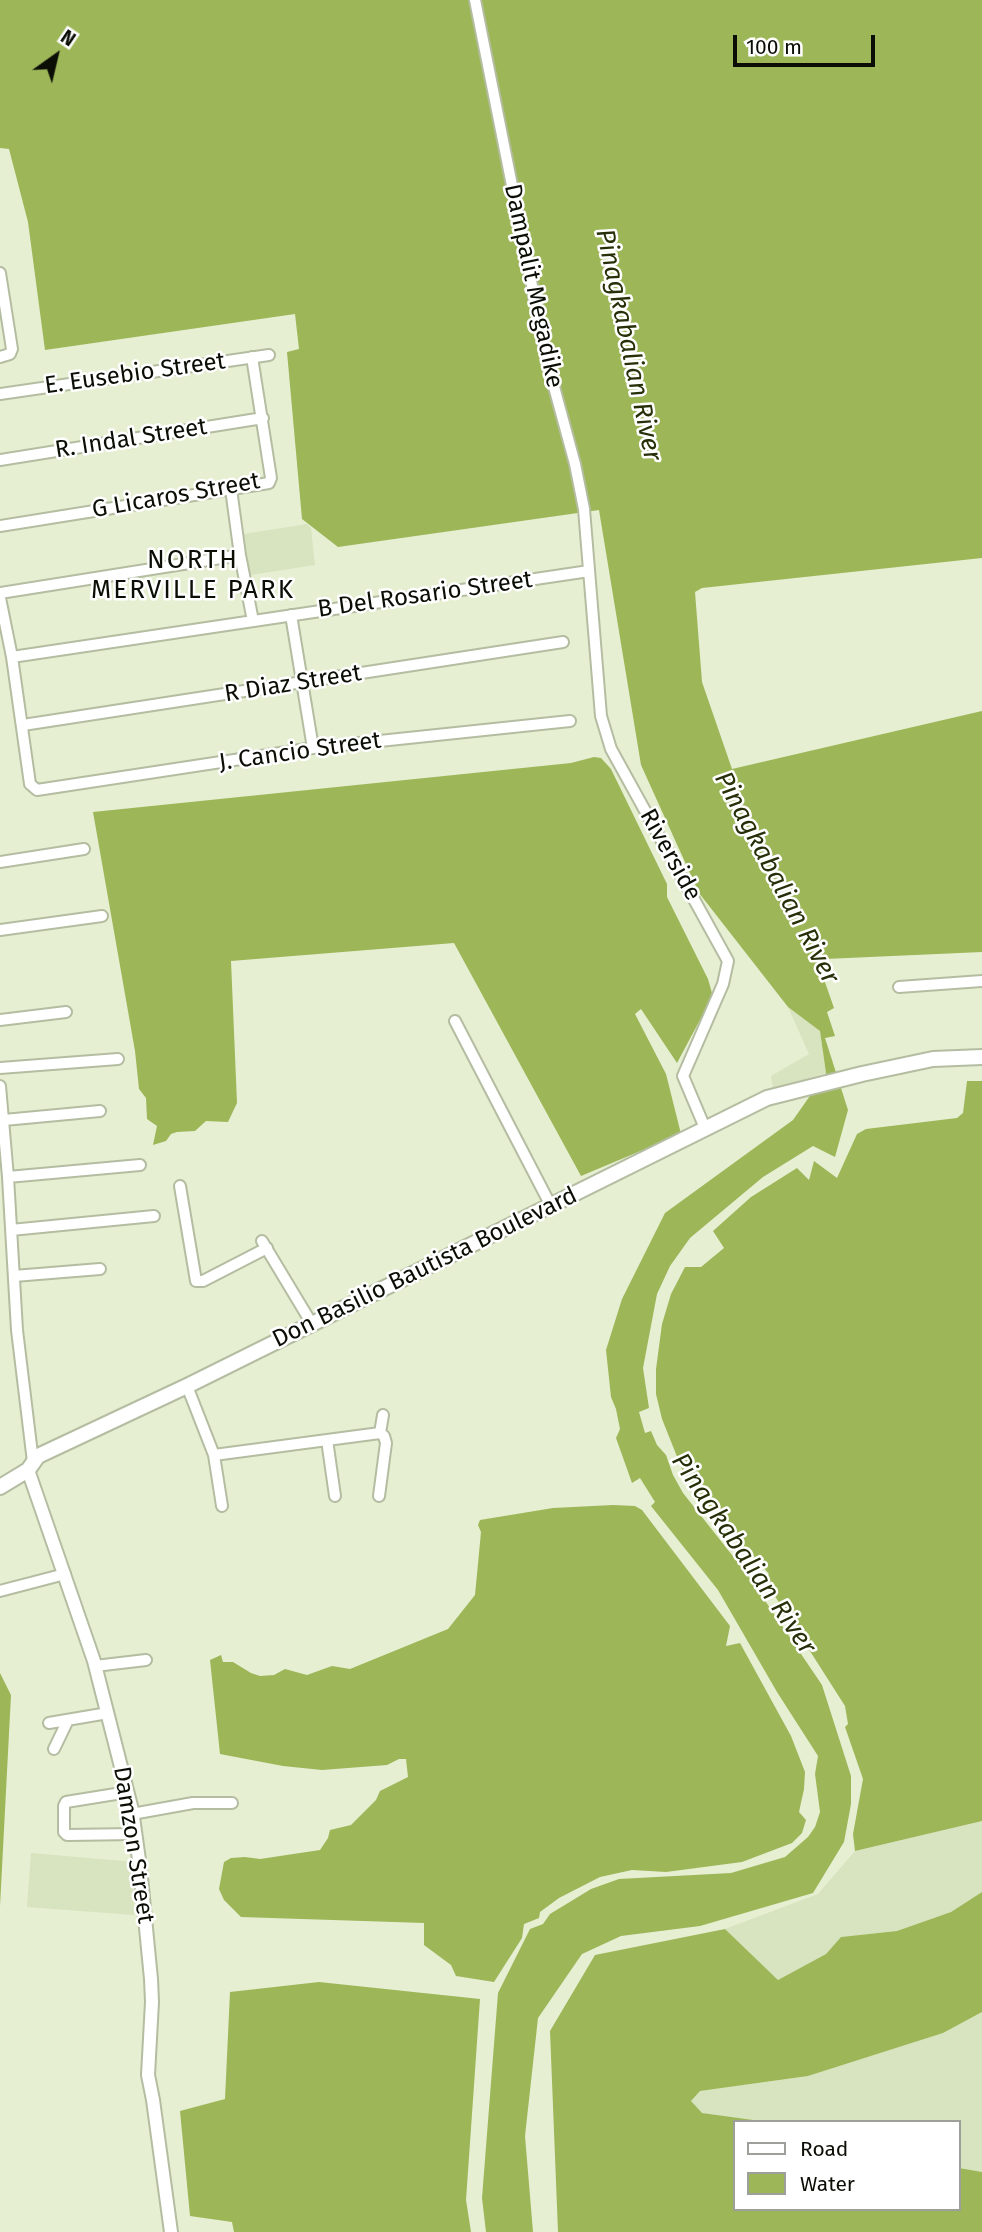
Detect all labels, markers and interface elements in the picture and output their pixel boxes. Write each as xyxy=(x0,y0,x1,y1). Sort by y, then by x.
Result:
north arrow xyxy=(21,21,91,91)
scale bar xyxy=(737,21,879,65)
text: N xyxy=(56,25,80,51)
text: 100 m xyxy=(746,34,802,60)
street label: Dampalit Megadike xyxy=(497,181,569,391)
water label: Pinagkabalian River xyxy=(588,226,668,464)
street label: E. Eusebio Street xyxy=(43,347,227,401)
street label: R. Indal Street xyxy=(53,413,209,465)
street label: G Licaros Street xyxy=(90,467,262,525)
district label: NORTH MERVILLE PARK xyxy=(93,545,293,606)
street label: B Del Rosario Street xyxy=(316,566,534,624)
street label: R Diaz Street xyxy=(223,659,363,709)
street label: J. Cancio Street xyxy=(217,726,383,778)
water label: Pinagkabalian River xyxy=(707,766,845,990)
street label: Riverside xyxy=(633,804,707,906)
street label: Don Basilio Bautista Boulevard xyxy=(268,1182,582,1354)
water label: Pinagkabalian River xyxy=(664,1447,822,1661)
street label: Damzon Street xyxy=(106,1764,160,1926)
legend xyxy=(734,2120,961,2211)
text: Road xyxy=(800,2136,848,2162)
text: Water xyxy=(800,2171,855,2197)

